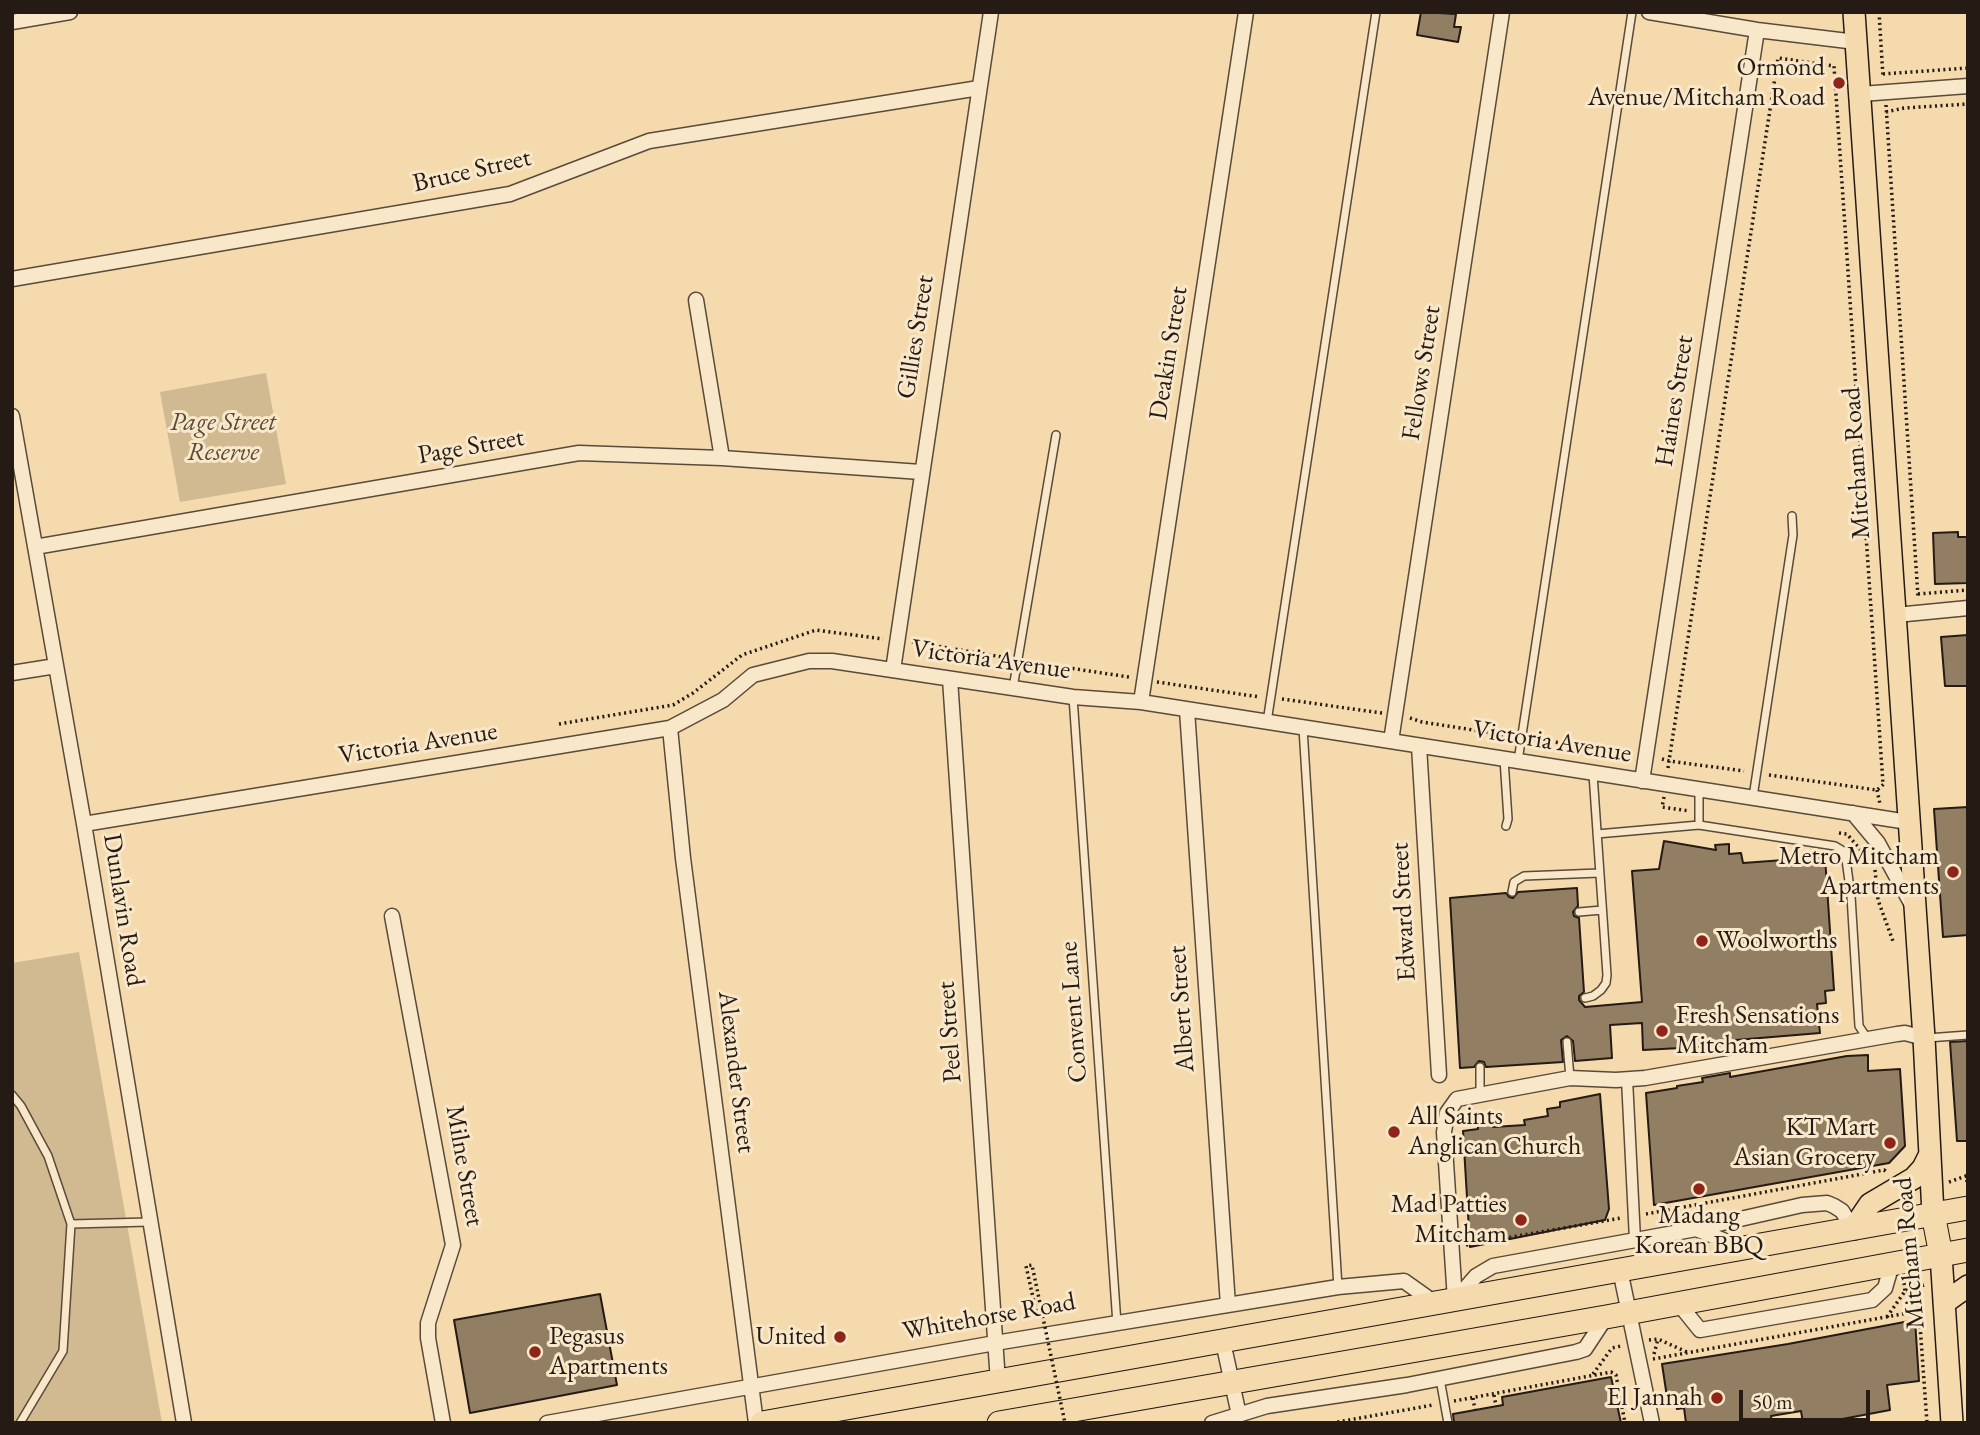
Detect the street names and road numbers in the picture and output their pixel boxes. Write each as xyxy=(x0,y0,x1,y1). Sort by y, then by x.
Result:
street label: Bruce Street xyxy=(410,142,534,200)
street label: Gillies Street xyxy=(891,273,941,401)
street label: Deakin Street xyxy=(1143,284,1195,422)
street label: Fellows Street xyxy=(1396,303,1448,443)
street label: Haines Street xyxy=(1649,333,1701,469)
street label: Mitcham Road xyxy=(1836,386,1878,540)
street label: Page Street xyxy=(416,422,526,472)
street label: Victoria Avenue xyxy=(910,633,1072,687)
street label: Victoria Avenue xyxy=(1470,714,1634,770)
street label: Victoria Avenue xyxy=(336,716,500,772)
street label: Dunlavin Road xyxy=(96,831,150,989)
street label: Edward Street xyxy=(1385,842,1423,982)
street label: Convent Lane xyxy=(1053,940,1095,1084)
street label: Albert Street xyxy=(1162,945,1202,1073)
street label: Peel Street xyxy=(931,980,969,1084)
street label: Alexander Street xyxy=(711,989,761,1155)
street label: Milne Street xyxy=(438,1103,490,1229)
street label: Mitcham Road xyxy=(1888,1176,1932,1330)
street label: Whitehorse Road xyxy=(900,1286,1078,1348)

